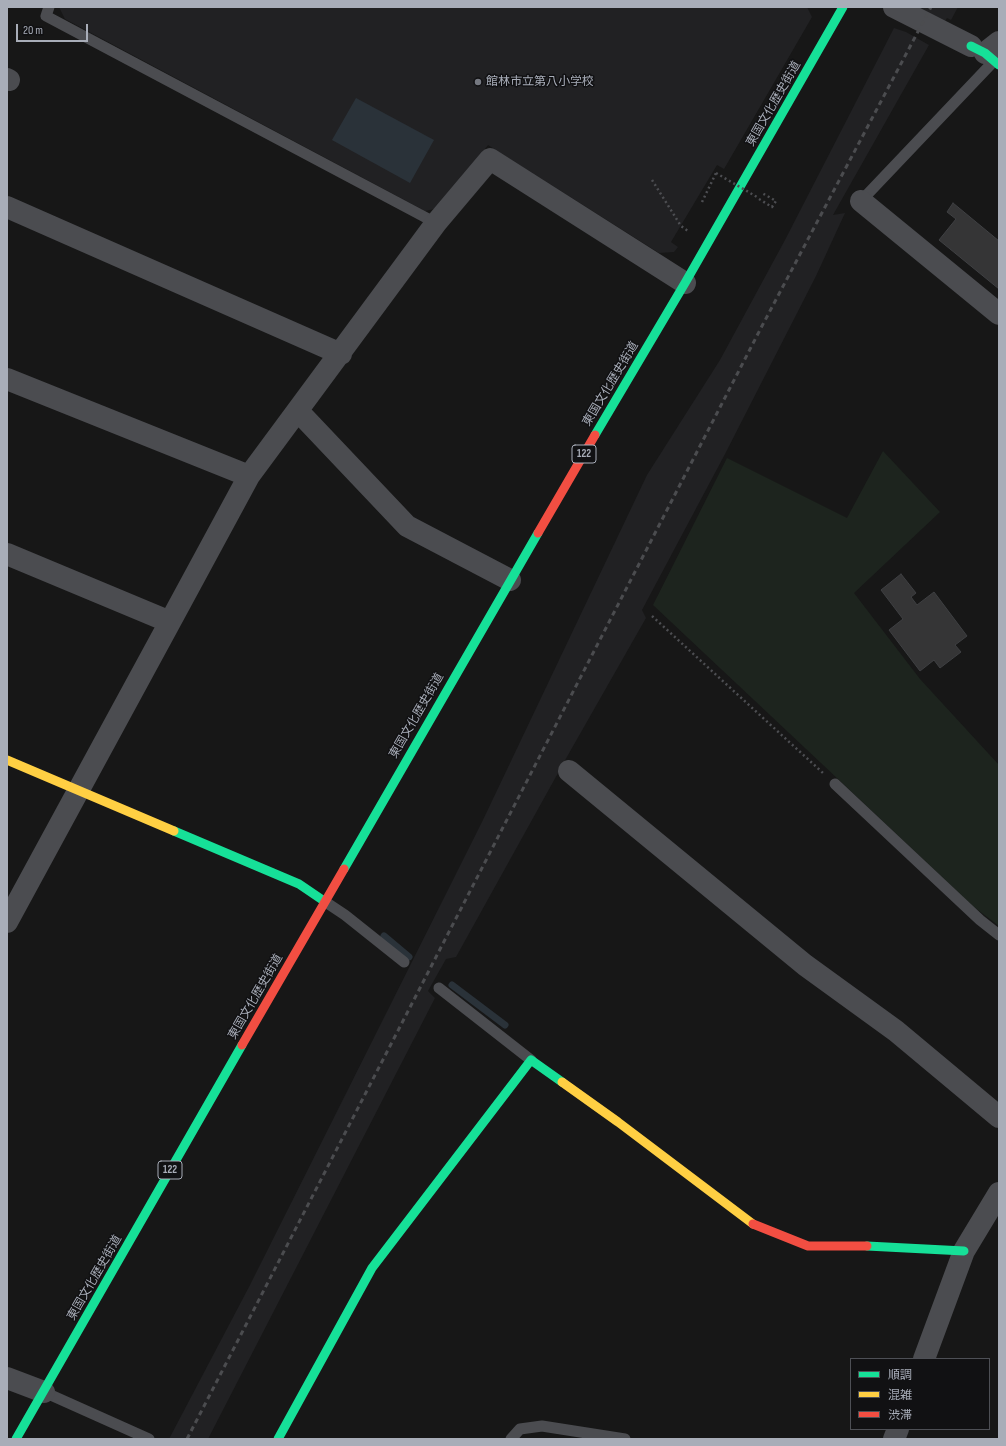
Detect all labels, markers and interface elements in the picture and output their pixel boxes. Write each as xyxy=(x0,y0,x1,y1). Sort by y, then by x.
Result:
scale bar xyxy=(18,16,90,42)
text: 20 m xyxy=(23,23,43,38)
street label: 東国文化歴史街道 xyxy=(744,59,804,149)
place label: 館林市立第八小学校 xyxy=(486,75,594,89)
marker: 館林市立第八小学校 xyxy=(473,77,483,87)
street label: 東国文化歴史街道 xyxy=(580,339,642,429)
road number: 122 xyxy=(572,445,596,463)
street label: 東国文化歴史街道 xyxy=(387,671,447,761)
street label: 東国文化歴史街道 xyxy=(226,952,286,1042)
road number: 122 xyxy=(158,1161,182,1179)
street label: 東国文化歴史街道 xyxy=(65,1233,125,1323)
legend xyxy=(850,1358,990,1430)
text: 順調 xyxy=(888,1368,912,1383)
text: 混雑 xyxy=(888,1388,912,1403)
text: 渋滞 xyxy=(888,1408,912,1423)

